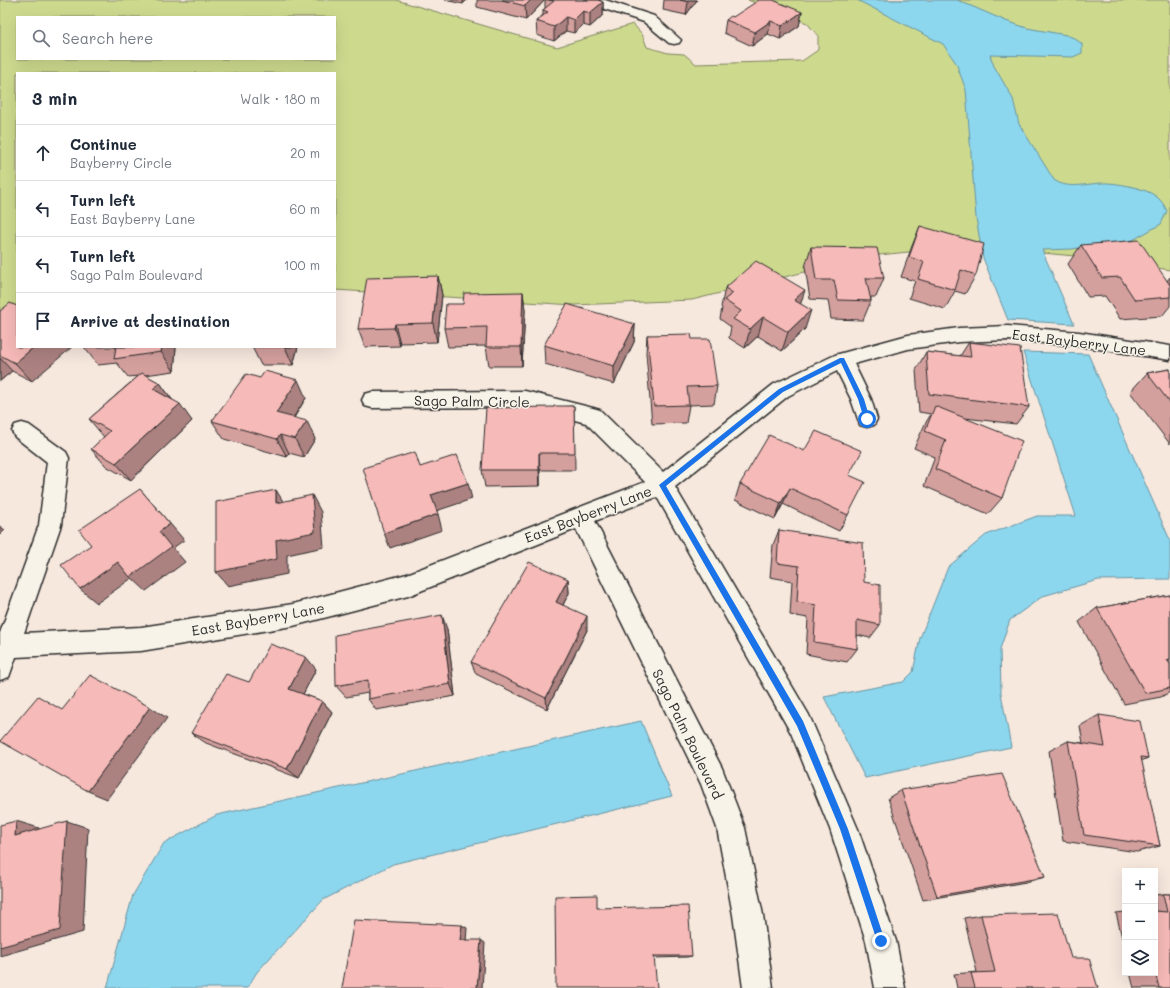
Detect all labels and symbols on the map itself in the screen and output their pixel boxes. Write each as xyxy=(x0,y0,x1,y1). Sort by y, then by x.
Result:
street label: East Bayberry Lane xyxy=(1011,324,1147,360)
street label: Sago Palm Circle xyxy=(414,390,530,412)
route start xyxy=(858,410,876,428)
street label: East Bayberry Lane xyxy=(522,481,654,547)
street label: East Bayberry Lane xyxy=(190,598,326,640)
street label: Sago Palm Boulevard xyxy=(648,666,728,802)
route end xyxy=(872,932,890,950)

